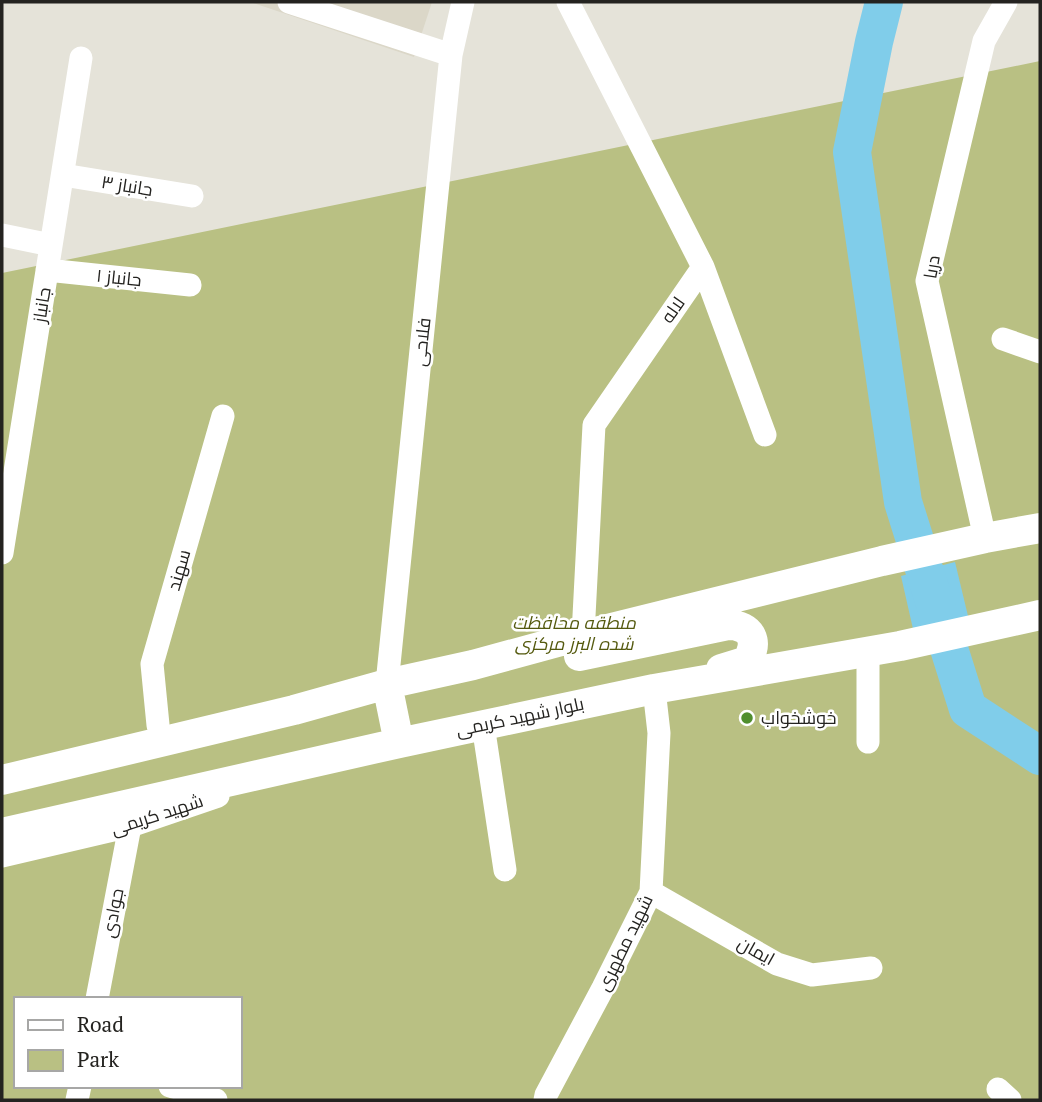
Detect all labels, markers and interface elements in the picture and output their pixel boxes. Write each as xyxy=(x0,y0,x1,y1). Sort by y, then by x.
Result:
street label: جانباز ۳ xyxy=(100,169,155,201)
street label: دریا xyxy=(917,253,945,280)
street label: جانباز ۱ xyxy=(95,263,143,291)
street label: جانباز xyxy=(26,285,56,325)
street label: لاله xyxy=(655,292,690,327)
street label: فلاحی xyxy=(407,316,435,367)
street label: سهند xyxy=(161,546,195,593)
park label: منطقه محافظت شده البرز مرکزی xyxy=(512,610,636,655)
street label: بلوار شهید کریمی xyxy=(454,691,586,741)
place label: خوشخواب xyxy=(761,705,837,729)
marker: خوشخواب xyxy=(739,710,755,726)
street label: شهید کریمی xyxy=(108,788,206,840)
street label: جوادی xyxy=(95,886,129,940)
street label: شهید مطهری xyxy=(590,890,658,995)
street label: ایمان xyxy=(734,930,779,970)
legend xyxy=(14,997,242,1088)
text: Road xyxy=(77,1010,124,1038)
text: Park xyxy=(77,1045,119,1073)

